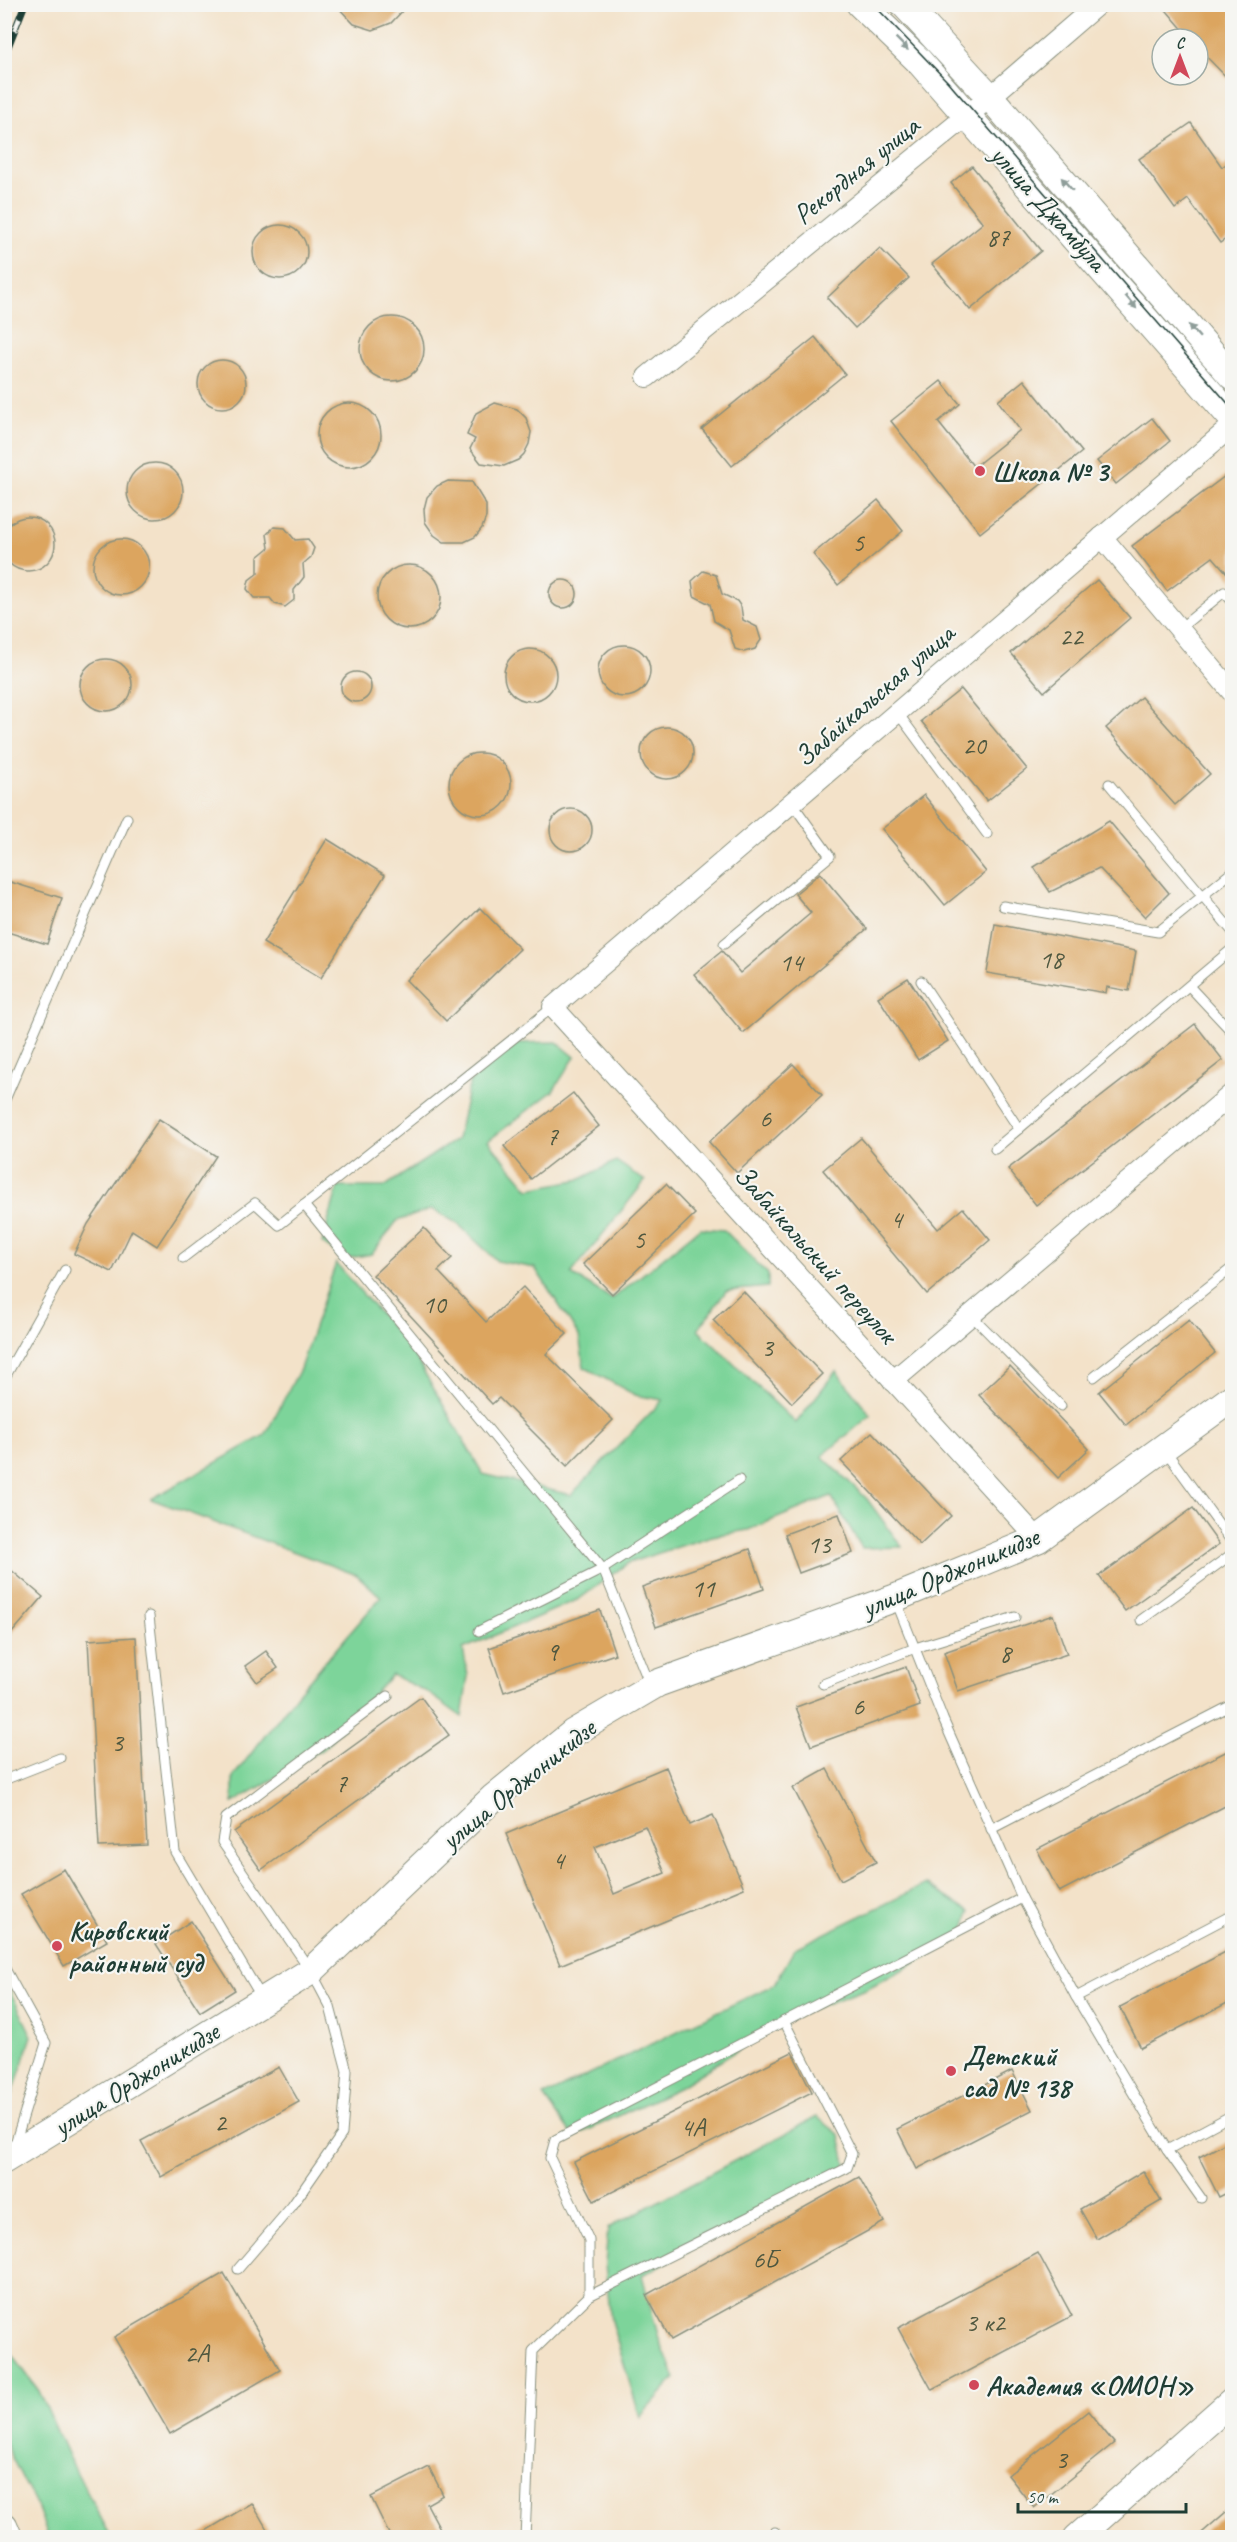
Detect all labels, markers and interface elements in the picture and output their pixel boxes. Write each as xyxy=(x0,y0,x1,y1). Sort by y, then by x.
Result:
north arrow xyxy=(1150,27,1210,87)
text: С xyxy=(1176,33,1186,53)
one-way arrow xyxy=(895,37,909,51)
street label: Рекордная улица xyxy=(786,107,928,232)
street label: улица Джамбула xyxy=(982,136,1117,280)
one-way arrow xyxy=(1061,177,1074,192)
house number: 87 xyxy=(986,221,1011,254)
one-way arrow xyxy=(1124,294,1137,309)
one-way arrow xyxy=(1188,323,1201,339)
place label: Школа № 3 xyxy=(992,454,1110,489)
marker: Школа № 3 xyxy=(973,464,987,478)
house number: 5 xyxy=(852,526,865,559)
street label: Забайкальская улица xyxy=(787,614,963,774)
house number: 22 xyxy=(1059,620,1085,653)
house number: 20 xyxy=(962,729,988,762)
house number: 18 xyxy=(1039,943,1065,976)
house number: 14 xyxy=(779,946,805,979)
house number: 6 xyxy=(759,1102,772,1135)
house number: 7 xyxy=(546,1120,559,1153)
street label: Забайкальский переулок xyxy=(727,1158,907,1352)
house number: 4 xyxy=(890,1203,904,1236)
house number: 5 xyxy=(633,1223,646,1256)
house number: 10 xyxy=(422,1288,448,1321)
house number: 3 xyxy=(761,1331,775,1364)
street label: улица Орджоникидзе xyxy=(854,1518,1046,1626)
house number: 13 xyxy=(807,1528,833,1561)
house number: 11 xyxy=(691,1572,716,1605)
house number: 9 xyxy=(546,1635,560,1668)
house number: 8 xyxy=(999,1637,1013,1670)
house number: 6 xyxy=(852,1690,865,1723)
street label: улица Орджоникидзе xyxy=(432,1710,604,1858)
house number: 3 xyxy=(111,1726,125,1759)
house number: 7 xyxy=(335,1767,348,1800)
house number: 4 xyxy=(552,1844,566,1877)
place label: Кировский районный суд xyxy=(69,1913,206,1980)
marker: Кировский районный суд xyxy=(50,1939,64,1953)
street label: улица Орджоникидзе xyxy=(45,2013,227,2145)
place label: Детский сад № 138 xyxy=(963,2038,1074,2105)
marker: Детский сад № 138 xyxy=(944,2064,958,2078)
house number: 2 xyxy=(214,2106,228,2139)
house number: 4А xyxy=(681,2111,707,2144)
house number: 6Б xyxy=(753,2243,781,2276)
house number: 3 к2 xyxy=(965,2306,1007,2339)
house number: 2А xyxy=(185,2337,211,2370)
place label: Академия «ОМОН» xyxy=(986,2368,1194,2403)
marker: Академия «ОМОН» xyxy=(967,2378,981,2392)
house number: 3 xyxy=(1055,2443,1069,2476)
scale bar xyxy=(1018,2476,1186,2514)
text: 50 m xyxy=(1027,2486,1060,2508)

